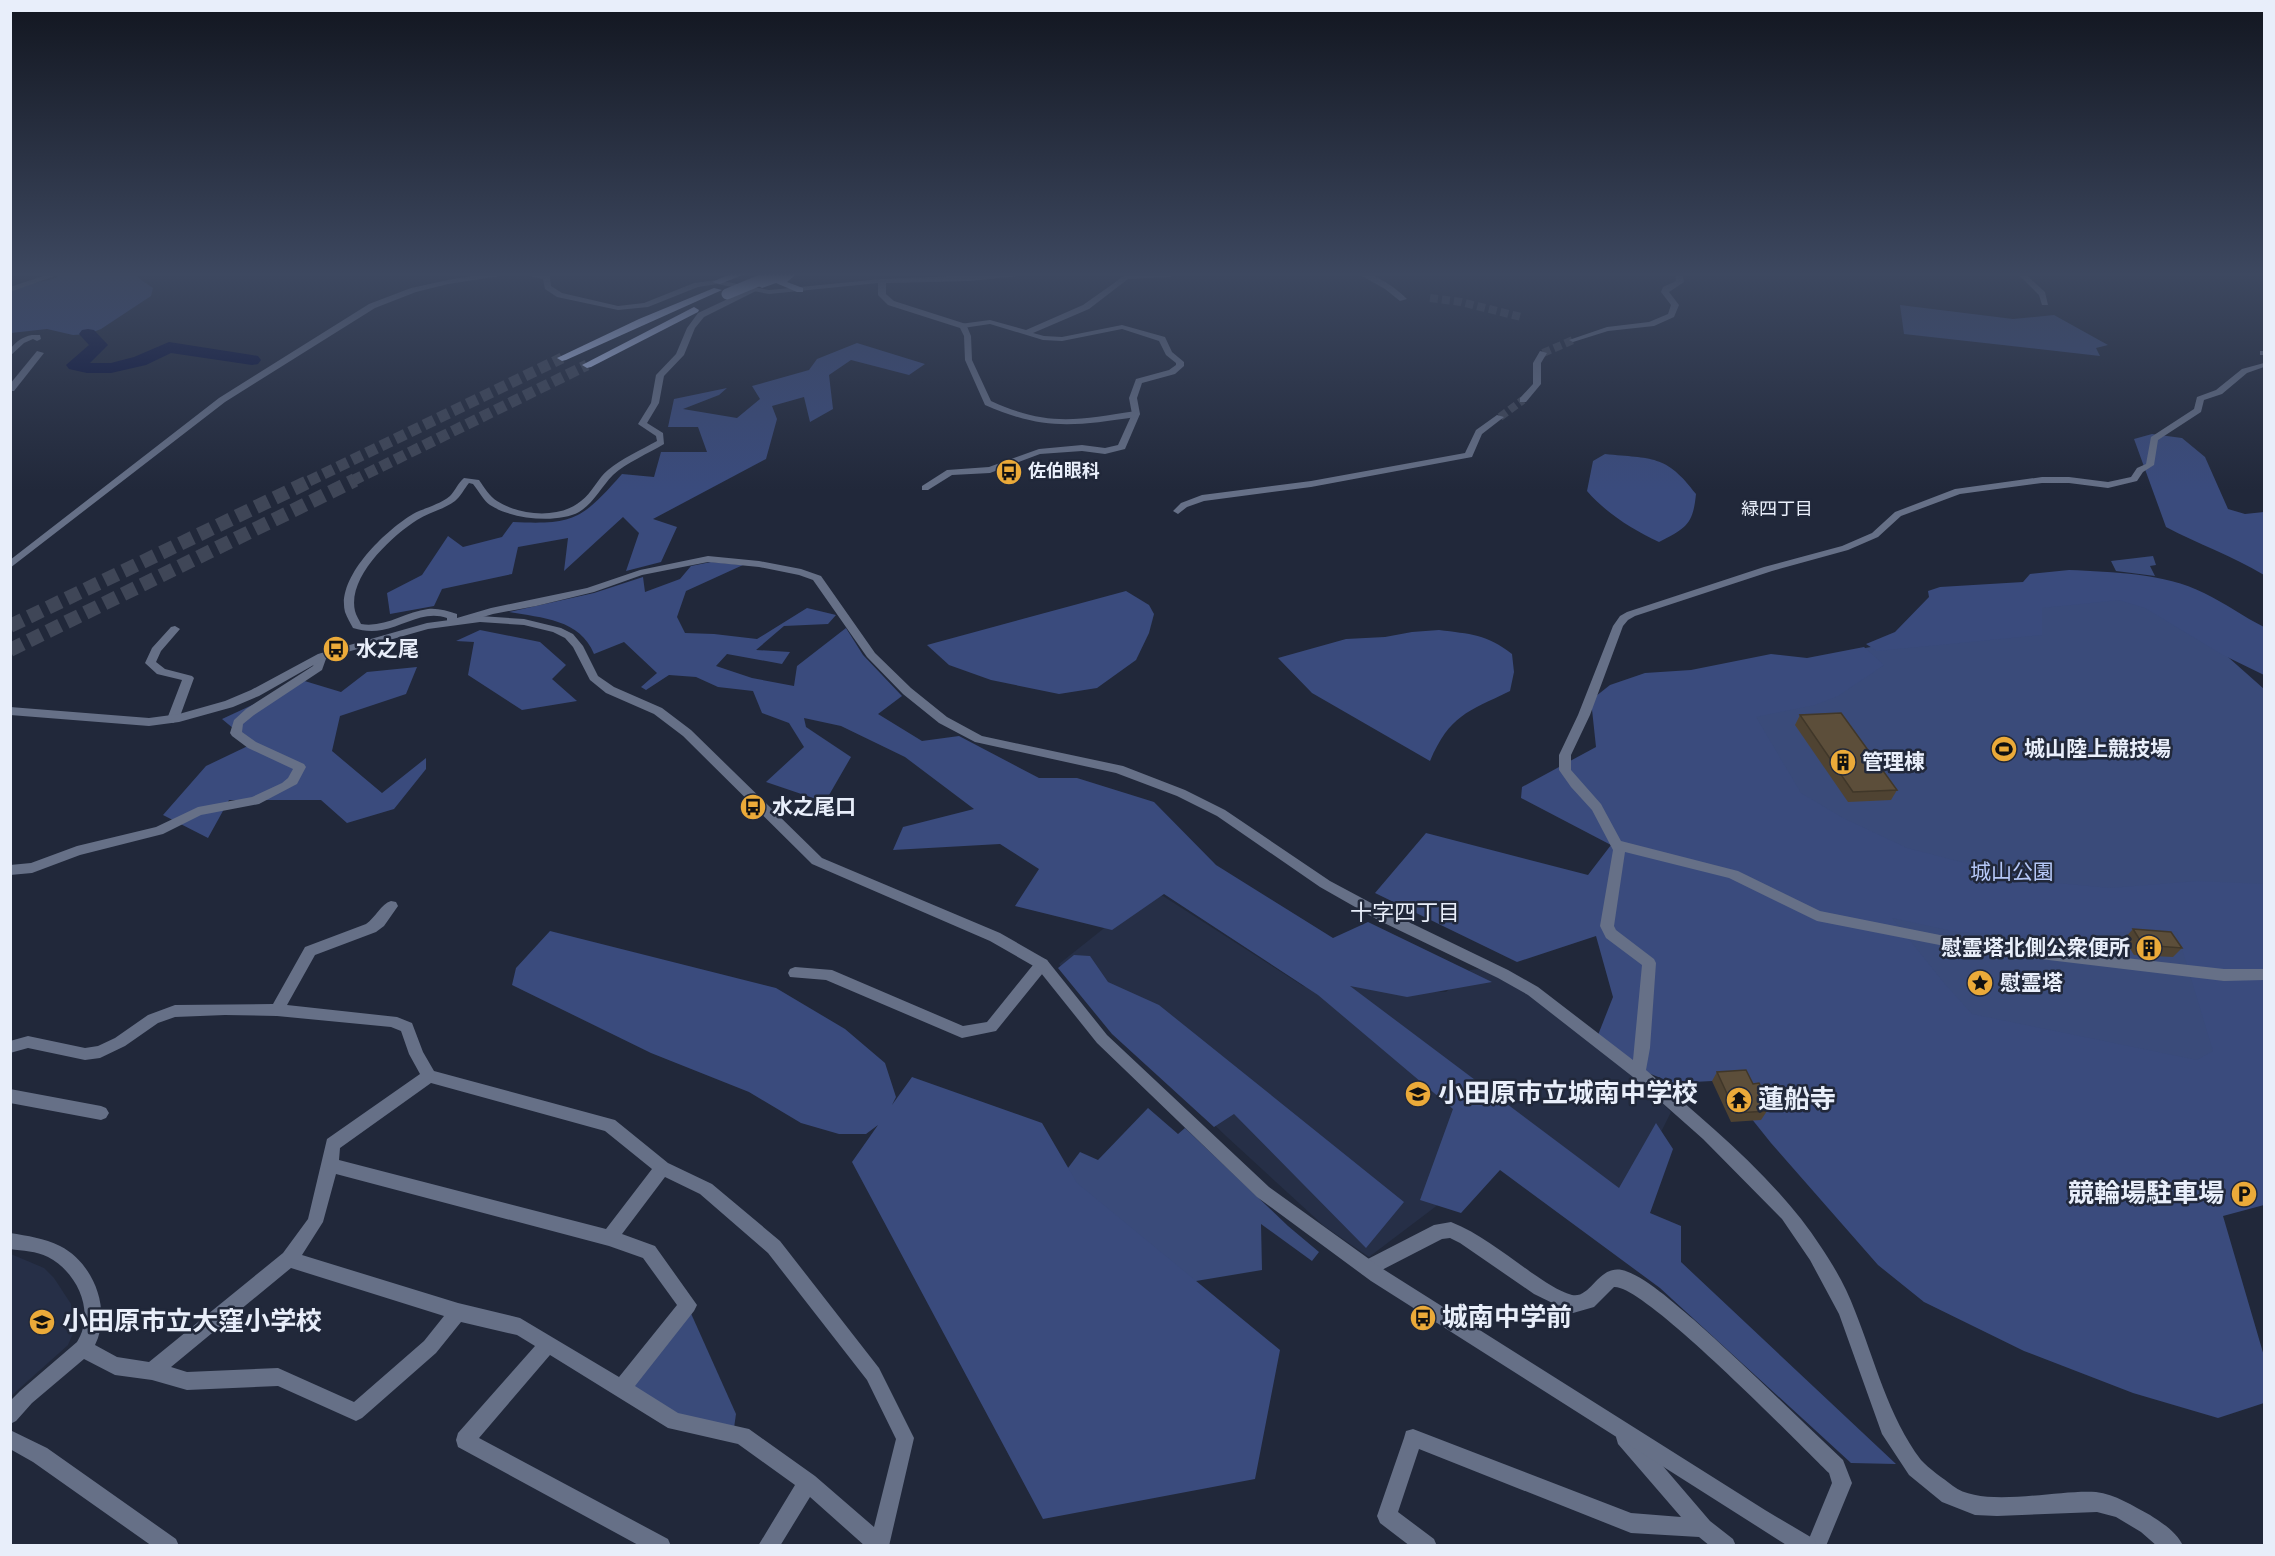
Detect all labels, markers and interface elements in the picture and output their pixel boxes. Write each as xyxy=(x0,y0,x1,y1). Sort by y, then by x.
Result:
bus stop icon: 佐伯眼科 xyxy=(994,457,1024,487)
place label: 佐伯眼科 xyxy=(1028,461,1100,481)
district label: 緑四丁目 xyxy=(1741,500,1813,519)
bus stop icon: 水之尾 xyxy=(321,634,351,664)
place label: 水之尾 xyxy=(356,638,419,660)
sports icon: 城山陸上競技場 xyxy=(1989,734,2019,764)
place label: 城山陸上競技場 xyxy=(2024,737,2171,760)
building icon: 管理棟 xyxy=(1828,747,1858,777)
place label: 管理棟 xyxy=(1862,750,1925,773)
bus stop icon: 水之尾口 xyxy=(738,792,768,822)
place label: 水之尾口 xyxy=(772,796,856,818)
park label: 城山公園 xyxy=(1970,861,2054,883)
district label: 十字四丁目 xyxy=(1350,901,1460,924)
building icon: 慰霊塔北側公衆便所 xyxy=(2134,933,2164,963)
place label: 慰霊塔北側公衆便所 xyxy=(1941,936,2130,959)
place icon: 慰霊塔 xyxy=(1965,968,1995,998)
place label: 慰霊塔 xyxy=(2000,972,2063,994)
school or university icon: 小田原市立城南中学校 xyxy=(1403,1079,1433,1109)
place label: 小田原市立城南中学校 xyxy=(1438,1079,1698,1107)
temple icon: 蓮船寺 xyxy=(1724,1085,1754,1115)
place label: 蓮船寺 xyxy=(1758,1085,1836,1113)
place label: 競輪場駐車場 xyxy=(2068,1179,2224,1207)
parking icon: 競輪場駐車場 xyxy=(2229,1179,2259,1209)
bus stop icon: 城南中学前 xyxy=(1408,1303,1438,1333)
place label: 城南中学前 xyxy=(1442,1303,1572,1331)
school or university icon: 小田原市立大窪小学校 xyxy=(27,1307,57,1337)
place label: 小田原市立大窪小学校 xyxy=(62,1307,322,1335)

